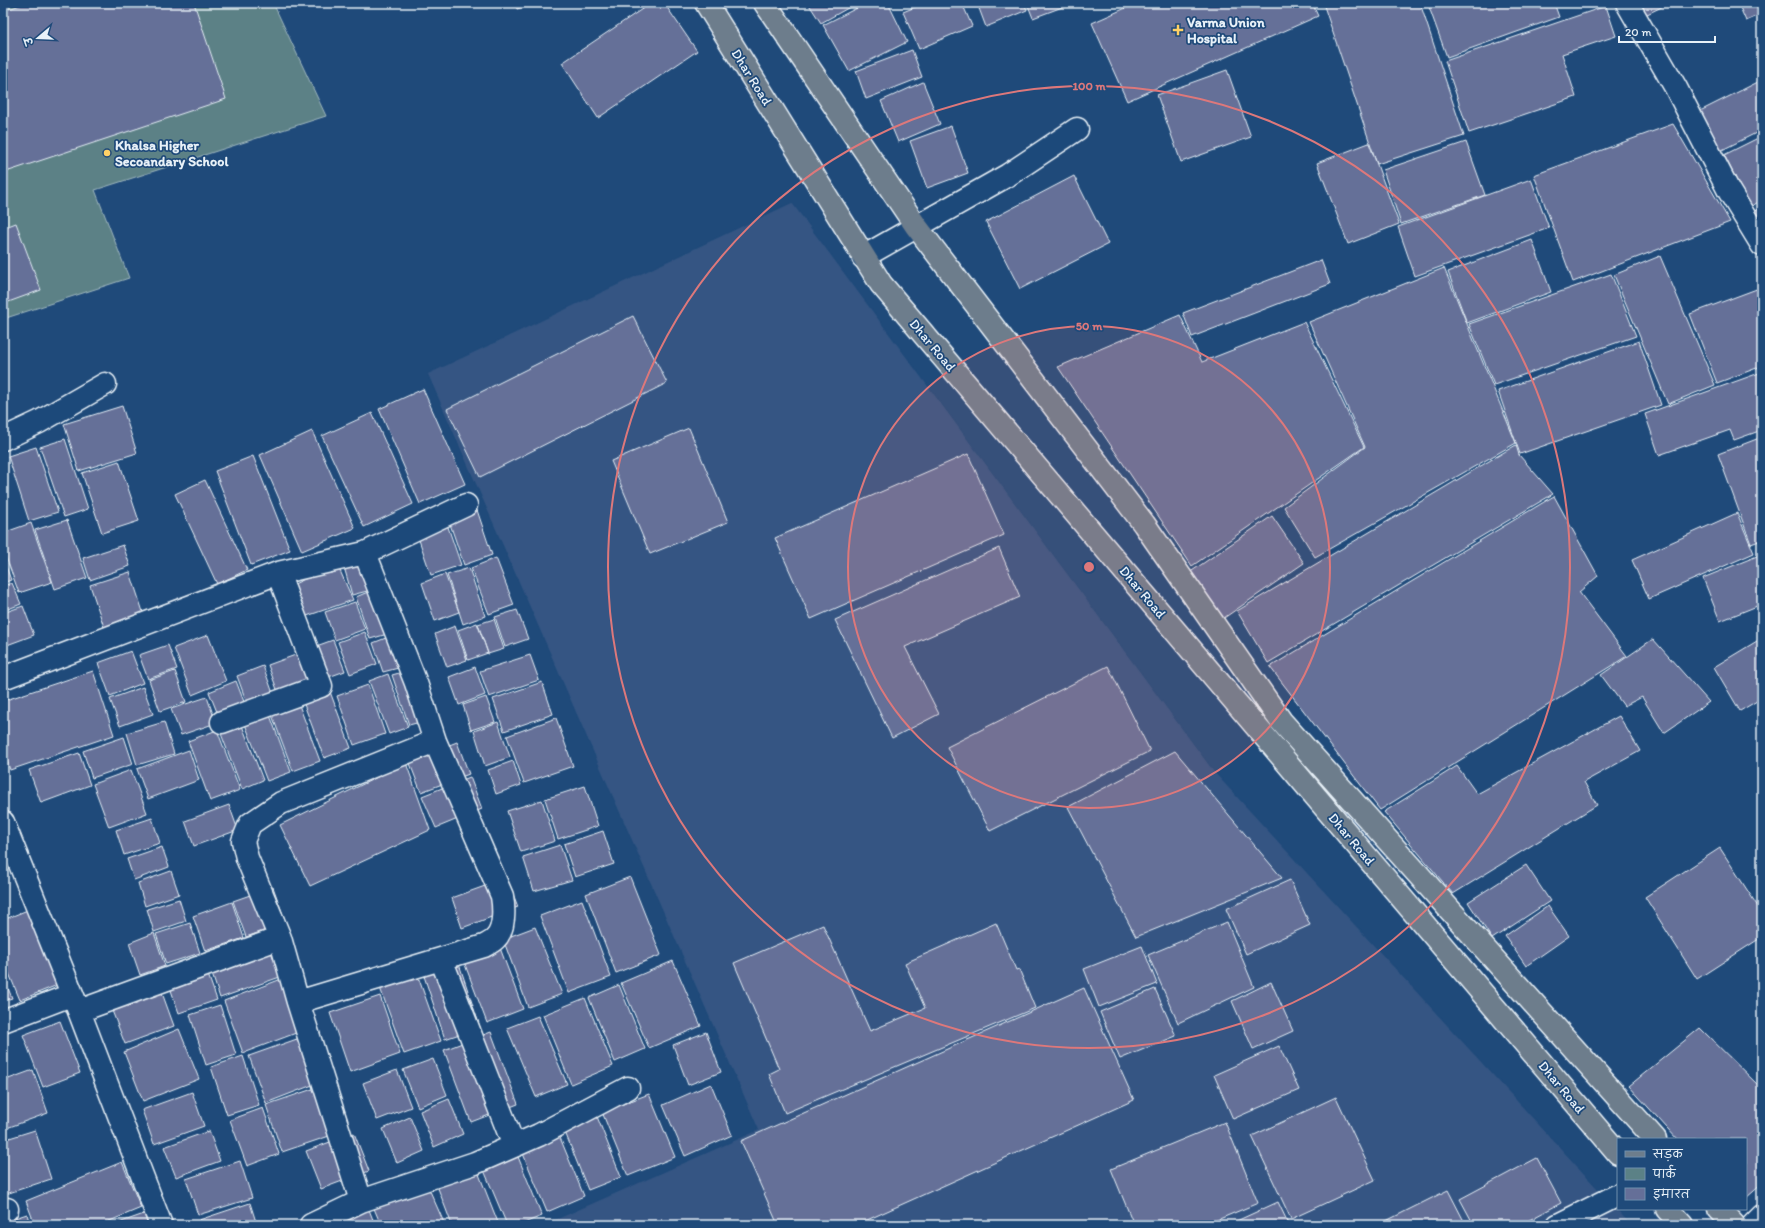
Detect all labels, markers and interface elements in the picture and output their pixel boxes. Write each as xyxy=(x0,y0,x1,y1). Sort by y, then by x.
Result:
place label: Varma Union Hospital xyxy=(1187,14,1265,47)
north arrow xyxy=(18,18,58,58)
scale bar xyxy=(1619,18,1715,44)
marker: Varma Union Hospital xyxy=(1172,24,1184,36)
text: 20 m xyxy=(1625,25,1652,39)
text: उ xyxy=(21,34,37,48)
street label: Dhar Road xyxy=(728,46,776,109)
text: 100 m xyxy=(1072,79,1106,93)
place label: Khalsa Higher Secoandary School xyxy=(115,137,229,170)
marker: Khalsa Higher Secoandary School xyxy=(102,148,112,158)
street label: Dhar Road xyxy=(906,316,960,375)
text: 50 m xyxy=(1076,319,1103,333)
centre of rings xyxy=(1082,560,1096,574)
street label: Dhar Road xyxy=(1116,563,1170,622)
street label: Dhar Road xyxy=(1325,810,1379,869)
street label: Dhar Road xyxy=(1535,1058,1589,1117)
legend xyxy=(1617,1138,1747,1210)
text: सड़क xyxy=(1652,1147,1684,1162)
text: पार्क xyxy=(1652,1164,1677,1181)
text: इमारत xyxy=(1653,1187,1691,1201)

